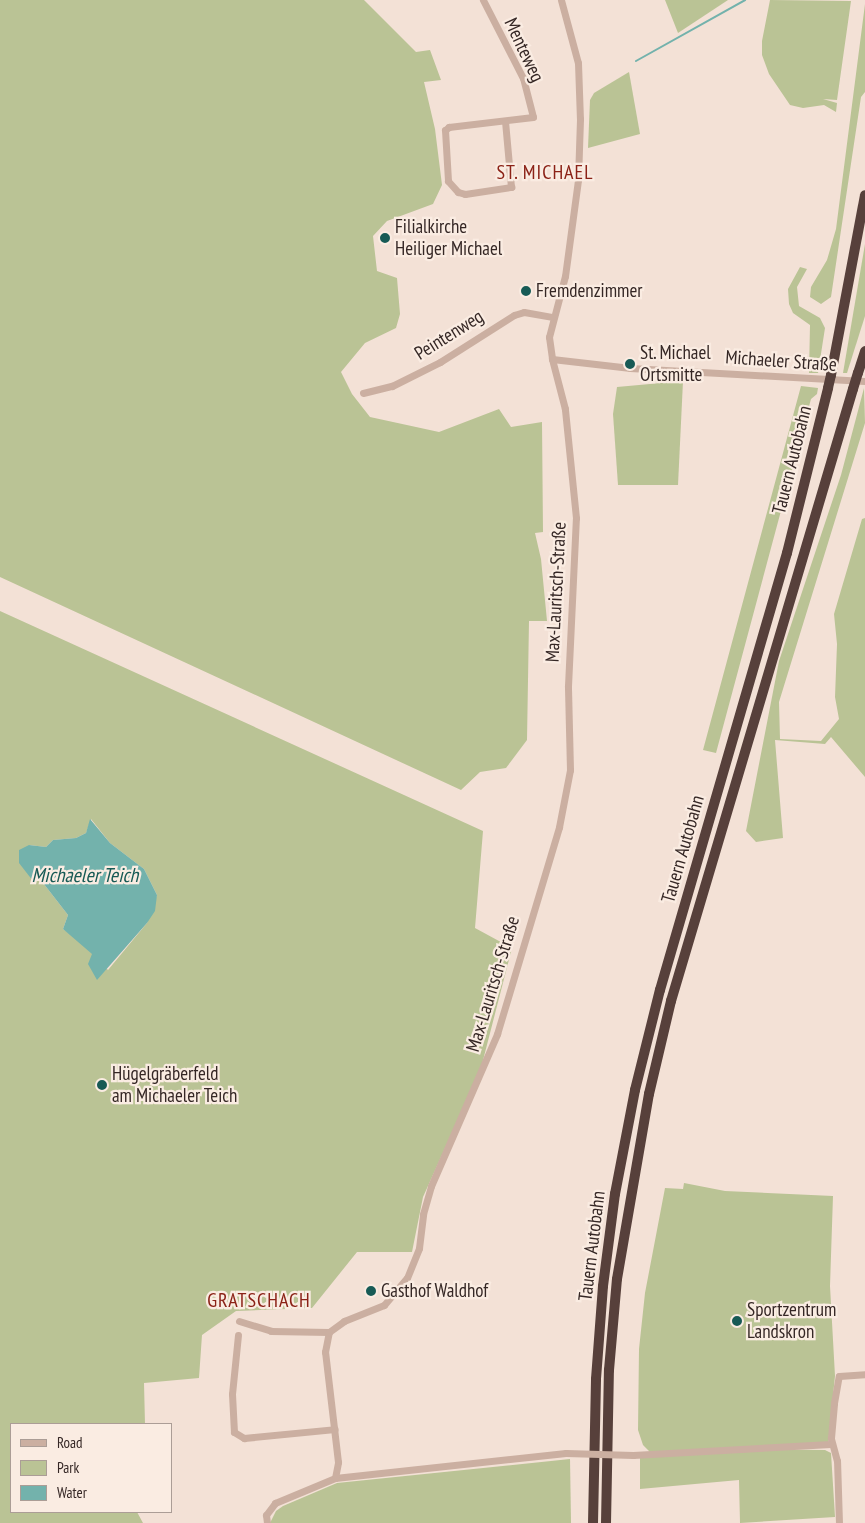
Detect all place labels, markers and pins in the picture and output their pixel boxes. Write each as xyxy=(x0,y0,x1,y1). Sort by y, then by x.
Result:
place label: Filialkirche Heiliger Michael xyxy=(395,216,502,260)
marker: Filialkirche Heiliger Michael xyxy=(379,232,391,244)
place label: Fremdenzimmer xyxy=(536,280,642,302)
marker: Fremdenzimmer xyxy=(520,285,532,297)
place label: St. Michael Ortsmitte xyxy=(640,342,712,386)
marker: St. Michael Ortsmitte xyxy=(624,358,636,370)
place label: Hügelgräberfeld am Michaeler Teich xyxy=(112,1063,238,1107)
marker: Hügelgräberfeld am Michaeler Teich xyxy=(96,1079,108,1091)
place label: Gasthof Waldhof xyxy=(381,1280,489,1302)
marker: Gasthof Waldhof xyxy=(365,1285,377,1297)
place label: Sportzentrum Landskron xyxy=(747,1299,836,1343)
marker: Sportzentrum Landskron xyxy=(731,1315,743,1327)

